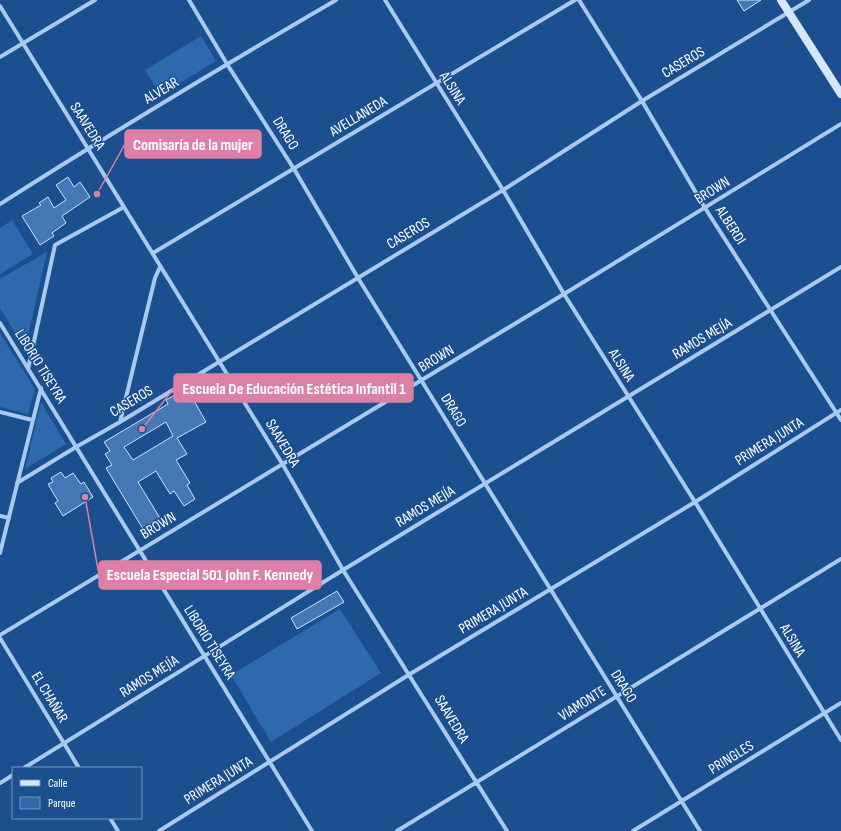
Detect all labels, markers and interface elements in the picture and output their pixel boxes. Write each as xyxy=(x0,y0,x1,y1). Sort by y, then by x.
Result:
street label: CASEROS xyxy=(658,42,708,83)
street label: ALSINA xyxy=(435,67,470,109)
street label: ALVEAR xyxy=(139,73,182,109)
street label: AVELLANEDA xyxy=(325,92,391,142)
street label: SAAVEDRA xyxy=(66,99,110,154)
street label: DRAGO xyxy=(268,113,303,153)
callout: Comisaría de la mujer xyxy=(125,130,261,158)
text: Comisaría de la mujer xyxy=(133,136,253,155)
street label: BROWN xyxy=(691,172,734,209)
street label: ALBERDI xyxy=(711,202,750,248)
street label: CASEROS xyxy=(383,213,433,254)
street label: RAMOS MEJÍA xyxy=(669,313,736,364)
street label: LIBORIO TISEYRA xyxy=(10,326,71,407)
street label: BROWN xyxy=(415,340,458,376)
street label: ALSINA xyxy=(604,344,639,386)
callout: Escuela De Educación Estética Infantil 1 xyxy=(174,374,413,402)
text: Escuela De Educación Estética Infantil 1 xyxy=(182,380,406,399)
street label: CASEROS xyxy=(106,381,156,422)
street label: DRAGO xyxy=(436,390,471,430)
street label: PRIMERA JUNTA xyxy=(732,413,807,470)
street label: SAAVEDRA xyxy=(261,416,305,471)
street label: RAMOS MEJÍA xyxy=(392,481,459,532)
street label: BROWN xyxy=(137,507,180,543)
callout: Escuela Especial 501 John F. Kennedy xyxy=(99,561,321,589)
text: Escuela Especial 501 John F. Kennedy xyxy=(107,566,313,585)
street label: PRIMERA JUNTA xyxy=(455,582,532,638)
street label: LIBORIO TISEYRA xyxy=(179,602,240,683)
street label: ALSINA xyxy=(775,619,810,661)
street label: RAMOS MEJÍA xyxy=(116,651,183,702)
street label: DRAGO xyxy=(606,666,641,706)
street label: EL CHAÑAR xyxy=(27,668,72,726)
street label: VIAMONTE xyxy=(555,681,610,725)
street label: SAAVEDRA xyxy=(430,692,474,747)
street label: PRINGLES xyxy=(705,736,757,779)
street label: PRIMERA JUNTA xyxy=(181,752,256,809)
legend xyxy=(12,767,142,819)
text: Calle xyxy=(48,776,68,791)
text: Parque xyxy=(48,796,76,811)

